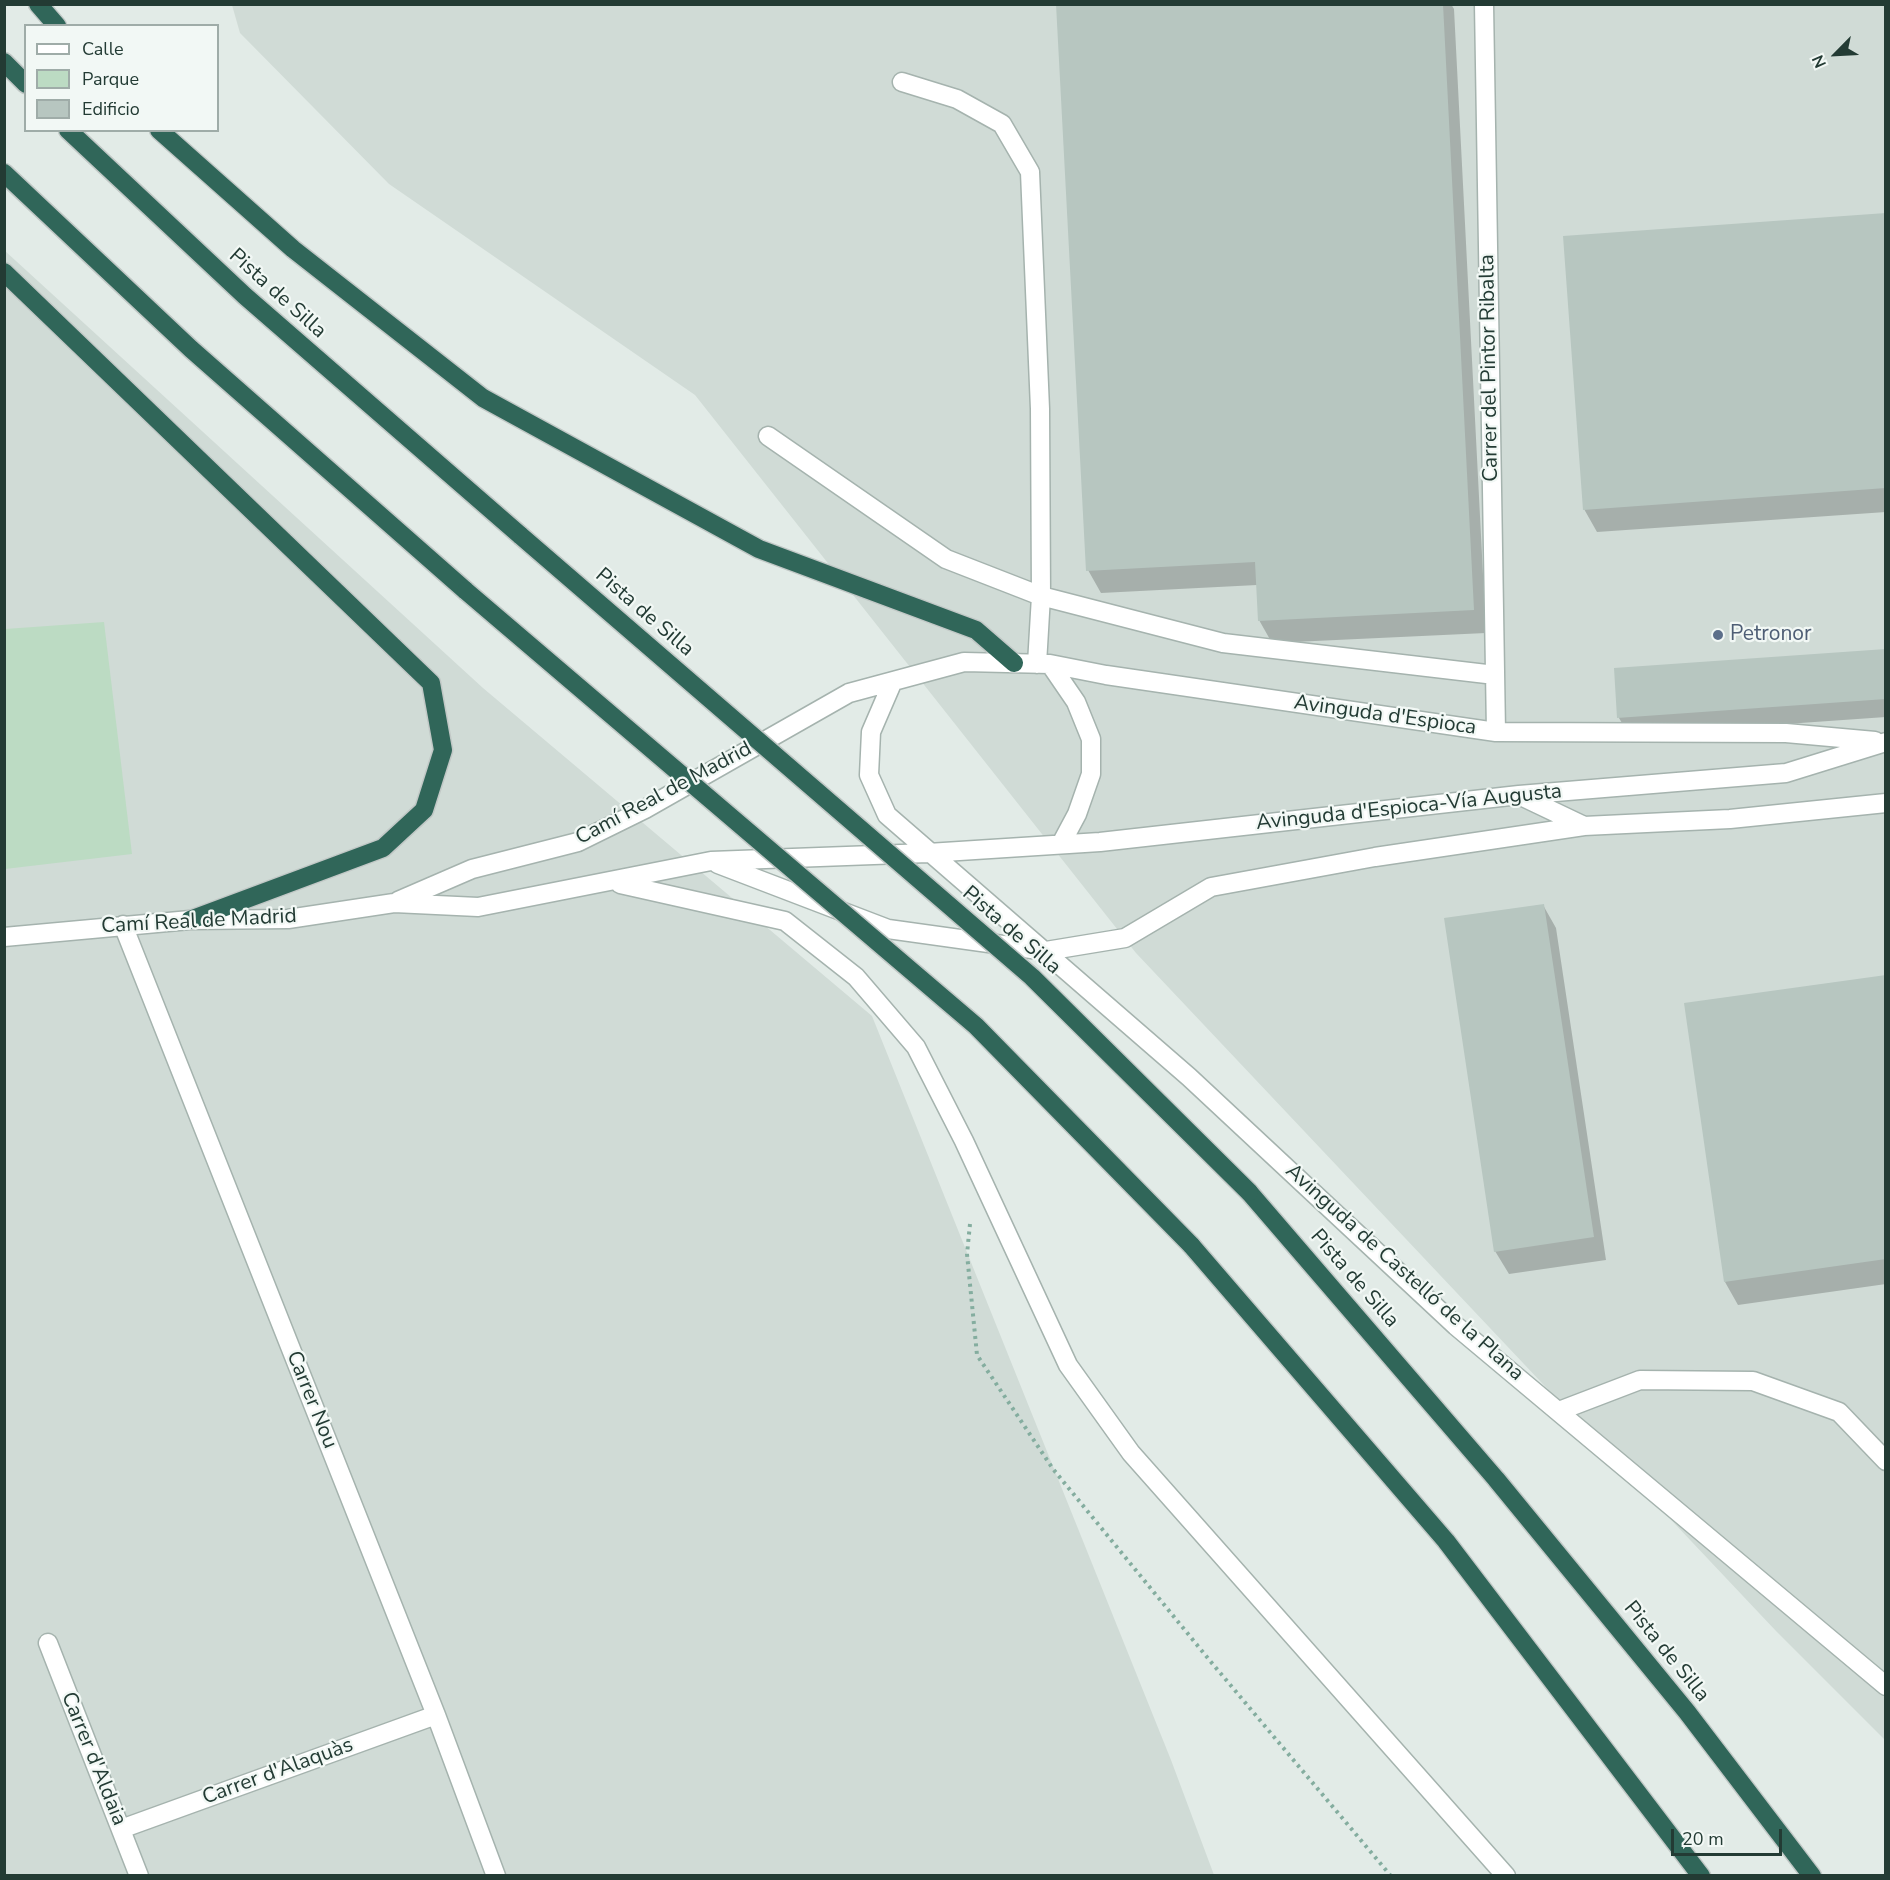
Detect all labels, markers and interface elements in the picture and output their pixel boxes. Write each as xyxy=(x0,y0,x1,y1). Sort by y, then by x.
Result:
legend xyxy=(24,24,219,132)
north arrow xyxy=(1806,24,1866,84)
text: Calle xyxy=(82,37,124,61)
text: N xyxy=(1807,51,1832,71)
text: Parque xyxy=(82,67,139,91)
text: Edificio xyxy=(82,97,140,121)
street label: Pista de Silla xyxy=(223,244,331,344)
street label: Carrer del Pintor Ribalta xyxy=(1475,254,1505,482)
street label: Pista de Silla xyxy=(590,563,698,663)
place label: Petronor xyxy=(1730,622,1812,648)
marker: Petronor xyxy=(1711,628,1725,642)
street label: Avinguda d'Espioca xyxy=(1292,691,1478,741)
street label: Camí Real de Madrid xyxy=(572,737,756,851)
street label: Avinguda d'Espioca-Vía Augusta xyxy=(1255,779,1563,837)
street label: Pista de Silla xyxy=(957,881,1065,981)
street label: Camí Real de Madrid xyxy=(101,904,297,940)
street label: Avinguda de Castelló de la Plana xyxy=(1280,1159,1528,1387)
street label: Pista de Silla xyxy=(1304,1225,1404,1333)
street label: Carrer Nou xyxy=(280,1348,342,1452)
street label: Pista de Silla xyxy=(1618,1597,1714,1707)
street label: Carrer d'Aldaia xyxy=(55,1689,131,1829)
street label: Carrer d'Alaquàs xyxy=(199,1733,357,1811)
scale bar xyxy=(1674,1817,1785,1855)
text: 20 m xyxy=(1682,1827,1724,1851)

